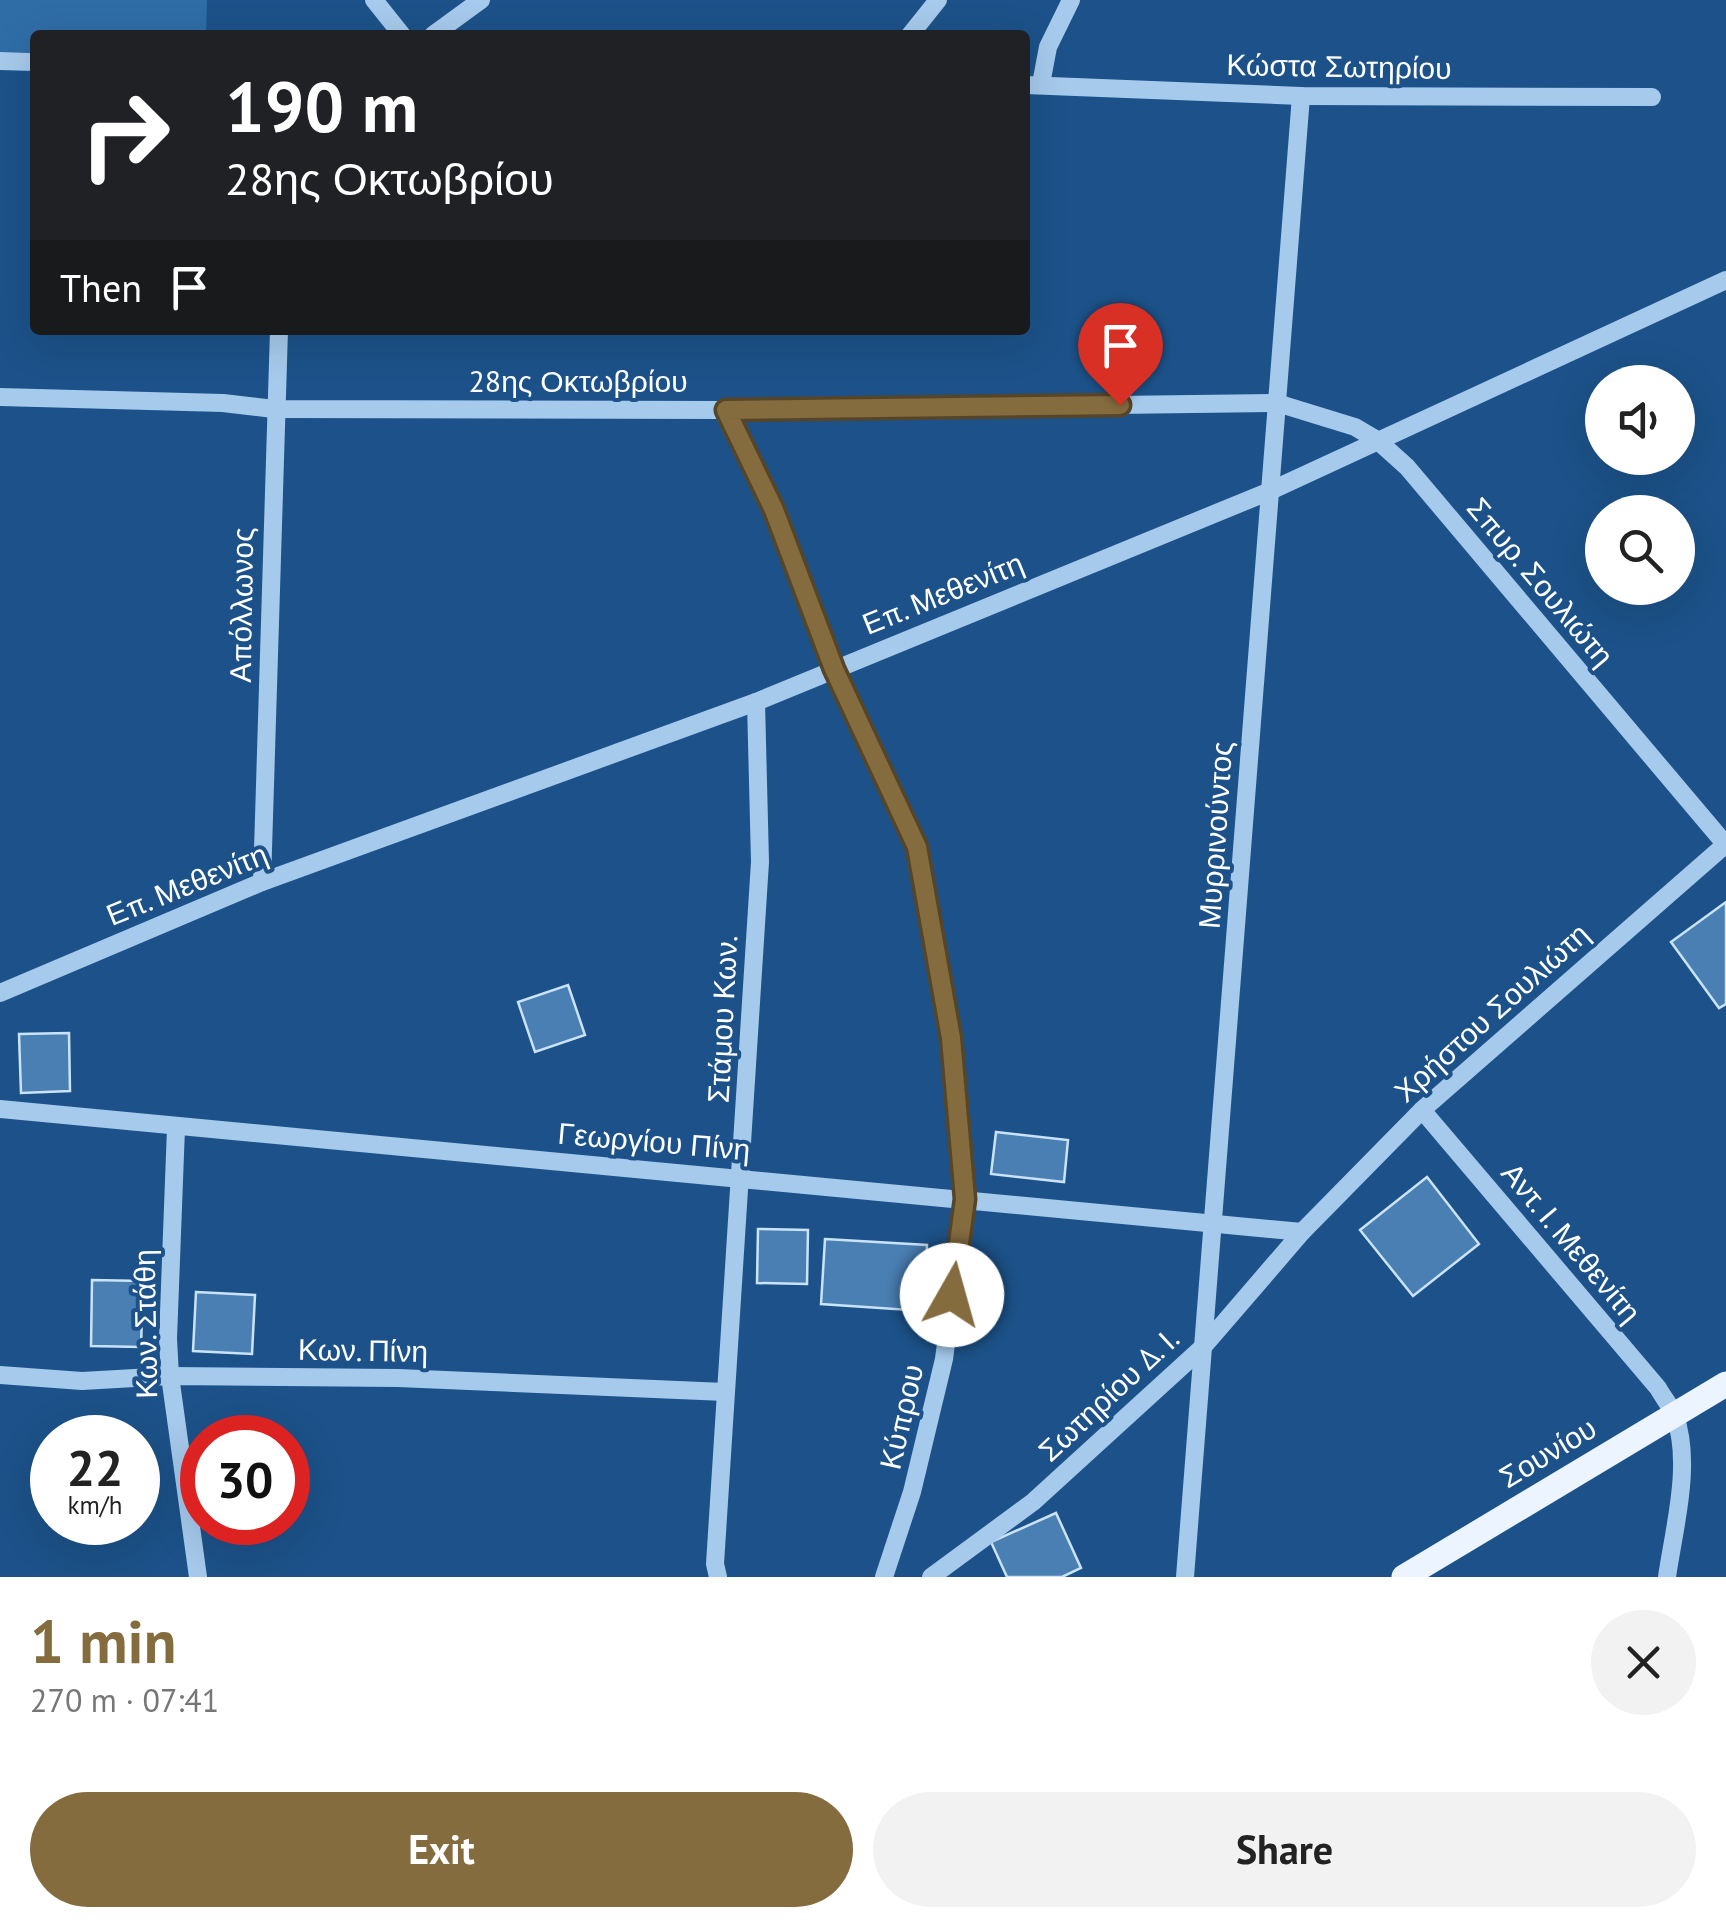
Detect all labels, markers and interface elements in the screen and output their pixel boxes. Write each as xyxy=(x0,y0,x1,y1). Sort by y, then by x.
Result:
street label: Κώστα Σωτηρίου xyxy=(1226,44,1452,87)
text: 190 m xyxy=(225,61,418,151)
icon: right xyxy=(60,70,190,200)
text: 28ης Οκτωβρίου xyxy=(225,149,554,207)
icon: arrive xyxy=(162,260,217,315)
text: Then xyxy=(60,263,142,312)
pin xyxy=(1078,303,1163,406)
icon: arrive xyxy=(1093,318,1148,373)
street label: 28ης Οκτωβρίου xyxy=(468,361,688,400)
map controls xyxy=(1585,365,1695,605)
button: sound xyxy=(1585,365,1695,475)
street label: Σπυρ. Σουλιώτη xyxy=(1459,488,1623,674)
button: search xyxy=(1585,495,1695,605)
street label: Απόλλωνος xyxy=(220,527,261,683)
street label: Επ. Μεθενίτη xyxy=(856,543,1029,643)
street label: Μυρρινούντος xyxy=(1188,740,1241,930)
street label: Επ. Μεθενίτη xyxy=(100,834,273,934)
street label: Χρήστου Σουλιώτη xyxy=(1385,914,1597,1110)
street label: Στάμου Κων. xyxy=(698,934,745,1104)
street label: Γεωργίου Πίνη xyxy=(556,1113,752,1168)
street label: Αντ. Ι. Μεθενίτη xyxy=(1494,1154,1651,1330)
position arrow xyxy=(900,1243,1004,1347)
street label: Κων. Στάθη xyxy=(124,1249,165,1399)
street label: Σωτηρίου Δ. Ι. xyxy=(1029,1319,1187,1469)
street label: Κων. Πίνη xyxy=(298,1329,428,1370)
street label: Κύπρου xyxy=(870,1360,932,1473)
street label: Σουνίου xyxy=(1492,1408,1603,1496)
speed limit sign: 30 xyxy=(180,1415,310,1545)
text: 22 xyxy=(67,1435,123,1500)
text: km/h xyxy=(68,1489,122,1521)
text: 1 min xyxy=(30,1602,176,1680)
button: close xyxy=(1591,1610,1696,1715)
text: 270 m · 07:41 xyxy=(30,1679,219,1721)
button: Exit xyxy=(30,1792,853,1907)
button: Share xyxy=(873,1792,1696,1907)

